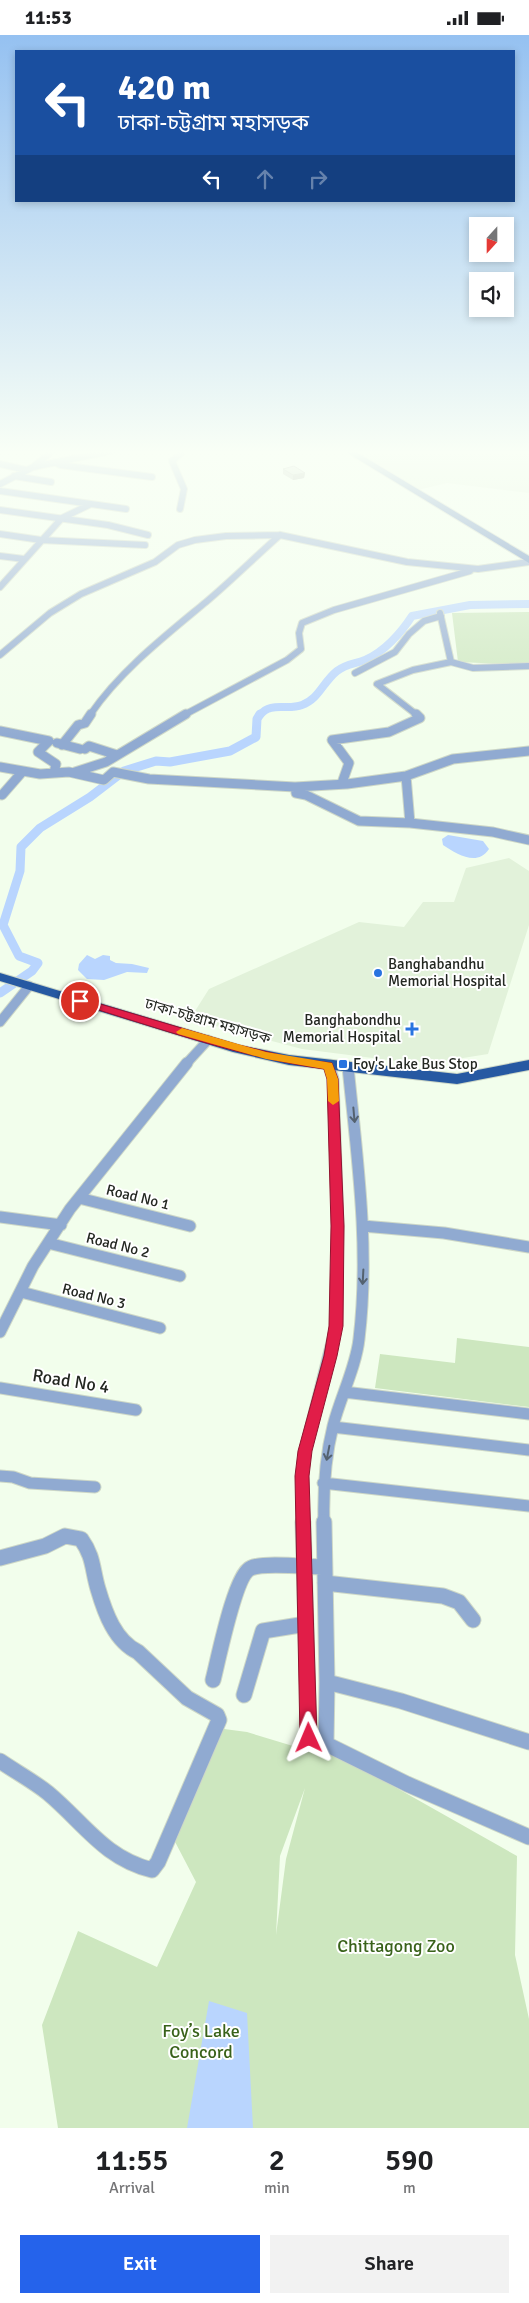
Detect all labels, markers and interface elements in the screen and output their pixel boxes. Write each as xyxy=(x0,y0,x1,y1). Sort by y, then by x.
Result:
text: 11:53 xyxy=(25,6,72,30)
text: 420 m xyxy=(118,66,211,109)
icon: left xyxy=(35,70,100,135)
text: ঢাকা-চট্টগ্রাম মহাসড়ক xyxy=(118,109,309,136)
icon: left xyxy=(198,165,226,193)
icon: ahead xyxy=(251,165,279,193)
icon: right xyxy=(304,165,332,193)
north arrow xyxy=(469,217,514,263)
map controls xyxy=(469,217,514,317)
button: sound xyxy=(469,272,514,317)
place label: Banghabandhu Memorial Hospital xyxy=(388,955,506,990)
marker: Banghabandhu Memorial Hospital xyxy=(372,967,384,979)
pin xyxy=(59,980,101,1022)
icon: arrive xyxy=(66,987,94,1015)
street label: ঢাকা-চট্টগ্রাম মহাসড়ক xyxy=(142,994,274,1048)
place label: Banghabondhu Memorial Hospital xyxy=(283,1011,401,1046)
marker: Banghabondhu Memorial Hospital xyxy=(405,1022,419,1036)
place label: Foy's Lake Bus Stop xyxy=(353,1055,478,1073)
marker: Foy's Lake Bus Stop xyxy=(337,1058,349,1070)
one-way arrow xyxy=(349,1107,358,1123)
street label: Road No 1 xyxy=(104,1180,172,1214)
street label: Road No 2 xyxy=(84,1228,152,1262)
one-way arrow xyxy=(359,1269,368,1285)
street label: Road No 3 xyxy=(60,1279,128,1313)
street label: Road No 4 xyxy=(31,1364,111,1398)
one-way arrow xyxy=(323,1445,333,1461)
position arrow xyxy=(282,1711,334,1763)
park label: Chittagong Zoo xyxy=(337,1935,455,1957)
park label: Foy’s Lake Concord xyxy=(162,2020,240,2063)
text: 11:55 xyxy=(95,2142,169,2179)
text: 2 xyxy=(269,2142,285,2179)
text: 590 xyxy=(385,2142,434,2179)
text: Arrival xyxy=(109,2178,155,2198)
text: min xyxy=(264,2178,290,2198)
text: m xyxy=(403,2178,416,2198)
button: Exit xyxy=(20,2235,260,2293)
button: Share xyxy=(270,2235,509,2293)

